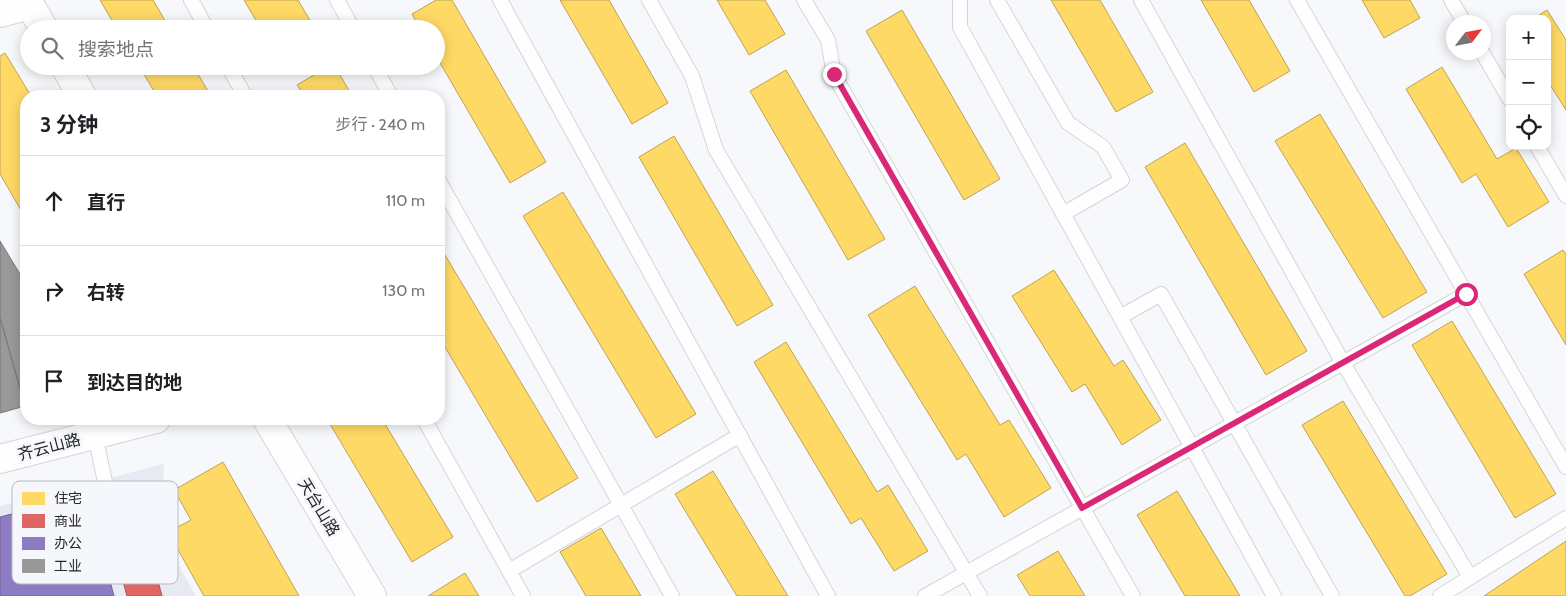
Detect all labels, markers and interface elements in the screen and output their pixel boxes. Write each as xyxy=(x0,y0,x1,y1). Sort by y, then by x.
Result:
north arrow xyxy=(1446,15,1491,60)
map controls xyxy=(1506,15,1551,150)
button: + xyxy=(1506,15,1551,60)
search box xyxy=(20,20,445,75)
icon: search xyxy=(38,34,66,62)
text: 搜索地点 xyxy=(78,38,154,61)
button: − xyxy=(1506,60,1551,105)
route end xyxy=(823,63,846,86)
button: locate xyxy=(1506,105,1551,150)
text: 3 分钟 xyxy=(40,112,98,137)
text: 步行 · 240 m xyxy=(336,115,425,134)
icon: ahead xyxy=(40,187,68,215)
text: 直行 xyxy=(87,191,125,214)
text: 110 m xyxy=(386,191,425,210)
icon: right xyxy=(40,277,68,305)
text: 右转 xyxy=(87,281,125,304)
text: 130 m xyxy=(382,281,425,300)
route start xyxy=(1455,283,1478,306)
icon: arrive xyxy=(40,367,68,395)
text: 到达目的地 xyxy=(87,371,182,394)
street label: 齐云山路 xyxy=(16,430,82,464)
street label: 天台山路 xyxy=(294,475,344,539)
legend xyxy=(12,481,178,584)
text: 住宅 xyxy=(54,489,82,507)
text: 商业 xyxy=(54,512,82,530)
text: 办公 xyxy=(54,534,82,552)
text: 工业 xyxy=(54,557,82,575)

